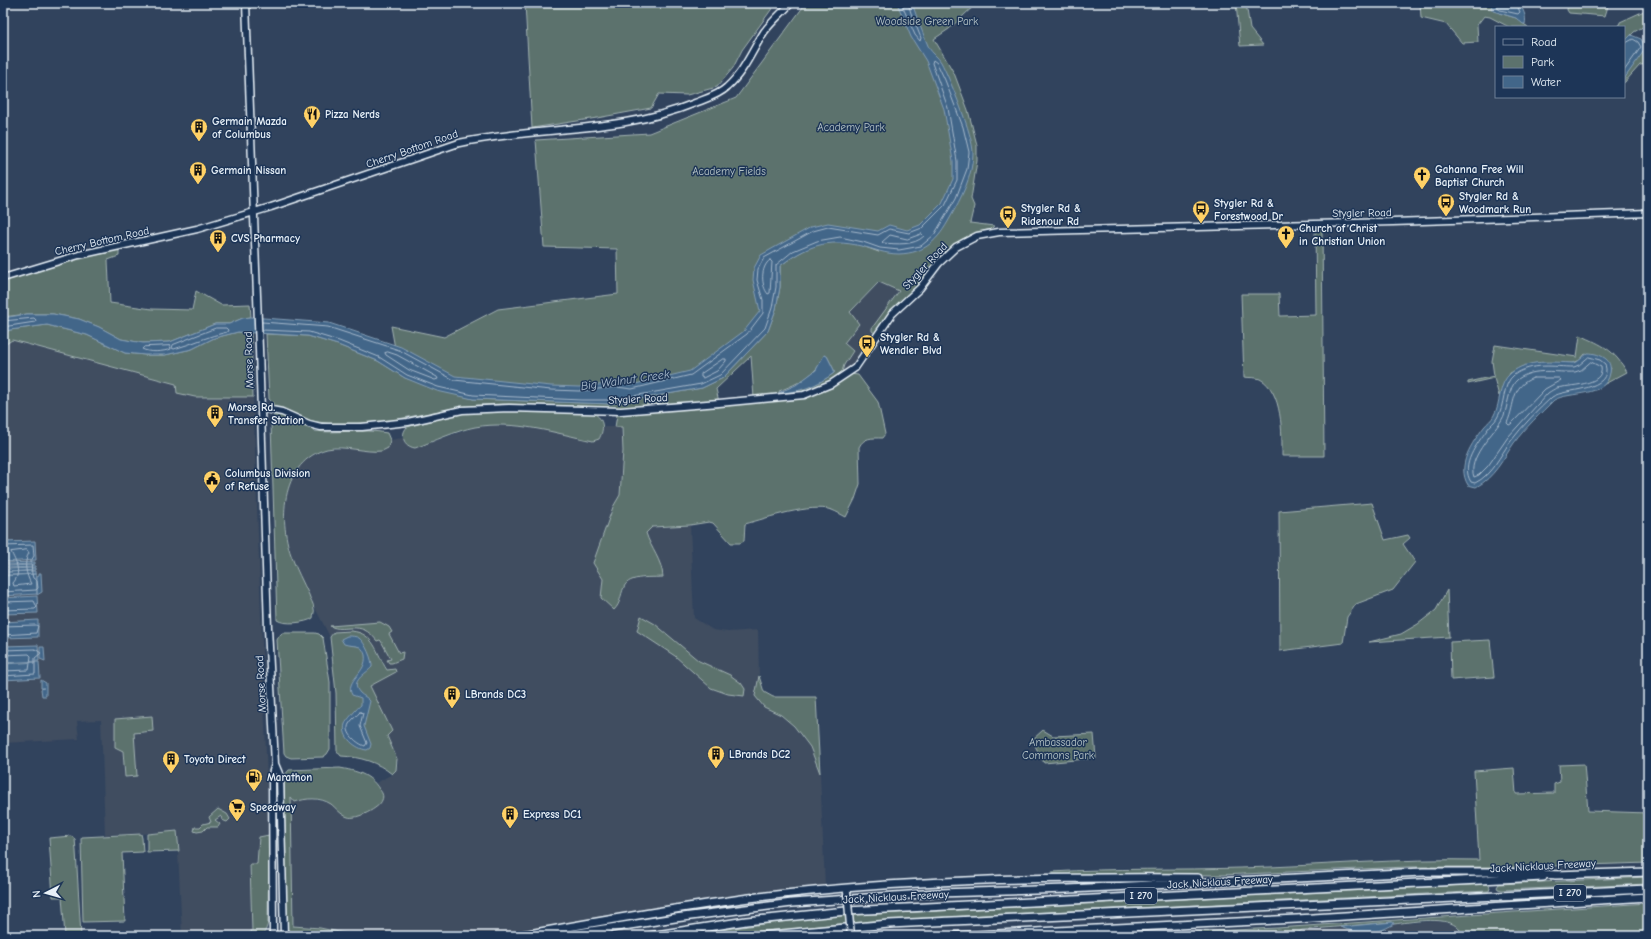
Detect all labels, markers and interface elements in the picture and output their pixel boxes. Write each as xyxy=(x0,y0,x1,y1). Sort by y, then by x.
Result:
park label: Woodside Green Park xyxy=(876,15,979,28)
legend xyxy=(1495,26,1625,98)
text: Road xyxy=(1531,35,1557,49)
text: Park xyxy=(1531,55,1554,69)
text: Water xyxy=(1531,75,1561,89)
restaurant icon: Pizza Nerds xyxy=(302,104,322,129)
place label: Pizza Nerds xyxy=(325,108,380,121)
place label: Germain Mazda of Columbus xyxy=(212,115,287,141)
building icon: Germain Mazda of Columbus xyxy=(189,117,209,142)
park label: Academy Park xyxy=(817,121,885,134)
street label: Cherry Bottom Road xyxy=(364,127,460,171)
building icon: Germain Nissan xyxy=(188,160,208,185)
place label: Gahanna Free Will Baptist Church xyxy=(1435,163,1524,189)
place label: Germain Nissan xyxy=(211,164,286,177)
park label: Academy Fields xyxy=(692,165,766,178)
church icon: Gahanna Free Will Baptist Church xyxy=(1412,165,1432,190)
place label: Stygler Rd & Woodmark Run xyxy=(1459,190,1531,216)
bus stop icon: Stygler Rd & Woodmark Run xyxy=(1436,192,1456,217)
place label: Stygler Rd & Forestwood Dr xyxy=(1214,197,1284,223)
bus stop icon: Stygler Rd & Forestwood Dr xyxy=(1191,199,1211,224)
place label: Stygler Rd & Ridenour Rd xyxy=(1021,202,1081,228)
bus stop icon: Stygler Rd & Ridenour Rd xyxy=(998,204,1018,229)
street label: Stygler Road xyxy=(1332,206,1392,220)
place label: Church of Christ in Christian Union xyxy=(1299,222,1385,248)
street label: Cherry Bottom Road xyxy=(54,224,151,258)
church icon: Church of Christ in Christian Union xyxy=(1276,224,1296,249)
building icon: CVS Pharmacy xyxy=(208,228,228,253)
place label: CVS Pharmacy xyxy=(231,232,300,245)
street label: Stygler Road xyxy=(900,240,950,292)
street label: Morse Road xyxy=(242,331,256,389)
place label: Stygler Rd & Wendler Blvd xyxy=(880,331,942,357)
bus stop icon: Stygler Rd & Wendler Blvd xyxy=(857,333,877,358)
water label: Big Walnut Creek xyxy=(580,367,670,393)
street label: Stygler Road xyxy=(608,391,668,407)
place label: Morse Rd. Transfer Station xyxy=(228,401,304,427)
building icon: Morse Rd. Transfer Station xyxy=(205,403,225,428)
place label: Columbus Division of Refuse xyxy=(225,467,310,493)
public building icon: Columbus Division of Refuse xyxy=(202,469,222,494)
street label: Morse Road xyxy=(253,655,269,713)
building icon: LBrands DC3 xyxy=(442,684,462,709)
place label: LBrands DC3 xyxy=(465,688,526,701)
park label: Ambassador Commons Park xyxy=(1022,736,1095,762)
building icon: LBrands DC2 xyxy=(706,744,726,769)
place label: LBrands DC2 xyxy=(729,748,791,761)
building icon: Toyota Direct xyxy=(161,749,181,774)
place label: Toyota Direct xyxy=(184,753,246,766)
fuel station icon: Marathon xyxy=(244,767,264,792)
place label: Marathon xyxy=(267,771,312,784)
supermarket icon: Speedway xyxy=(227,797,247,822)
place label: Speedway xyxy=(250,801,296,814)
building icon: Express DC1 xyxy=(500,804,520,829)
place label: Express DC1 xyxy=(523,808,581,821)
street label: Jack Nicklaus Freeway xyxy=(1490,857,1596,875)
north arrow xyxy=(26,873,66,913)
street label: Jack Nicklaus Freeway xyxy=(1167,873,1273,891)
road number: I 270 xyxy=(1554,885,1586,901)
street label: Jack Nicklaus Freeway xyxy=(843,888,949,906)
road number: I 270 xyxy=(1125,888,1157,904)
text: N xyxy=(30,890,43,898)

